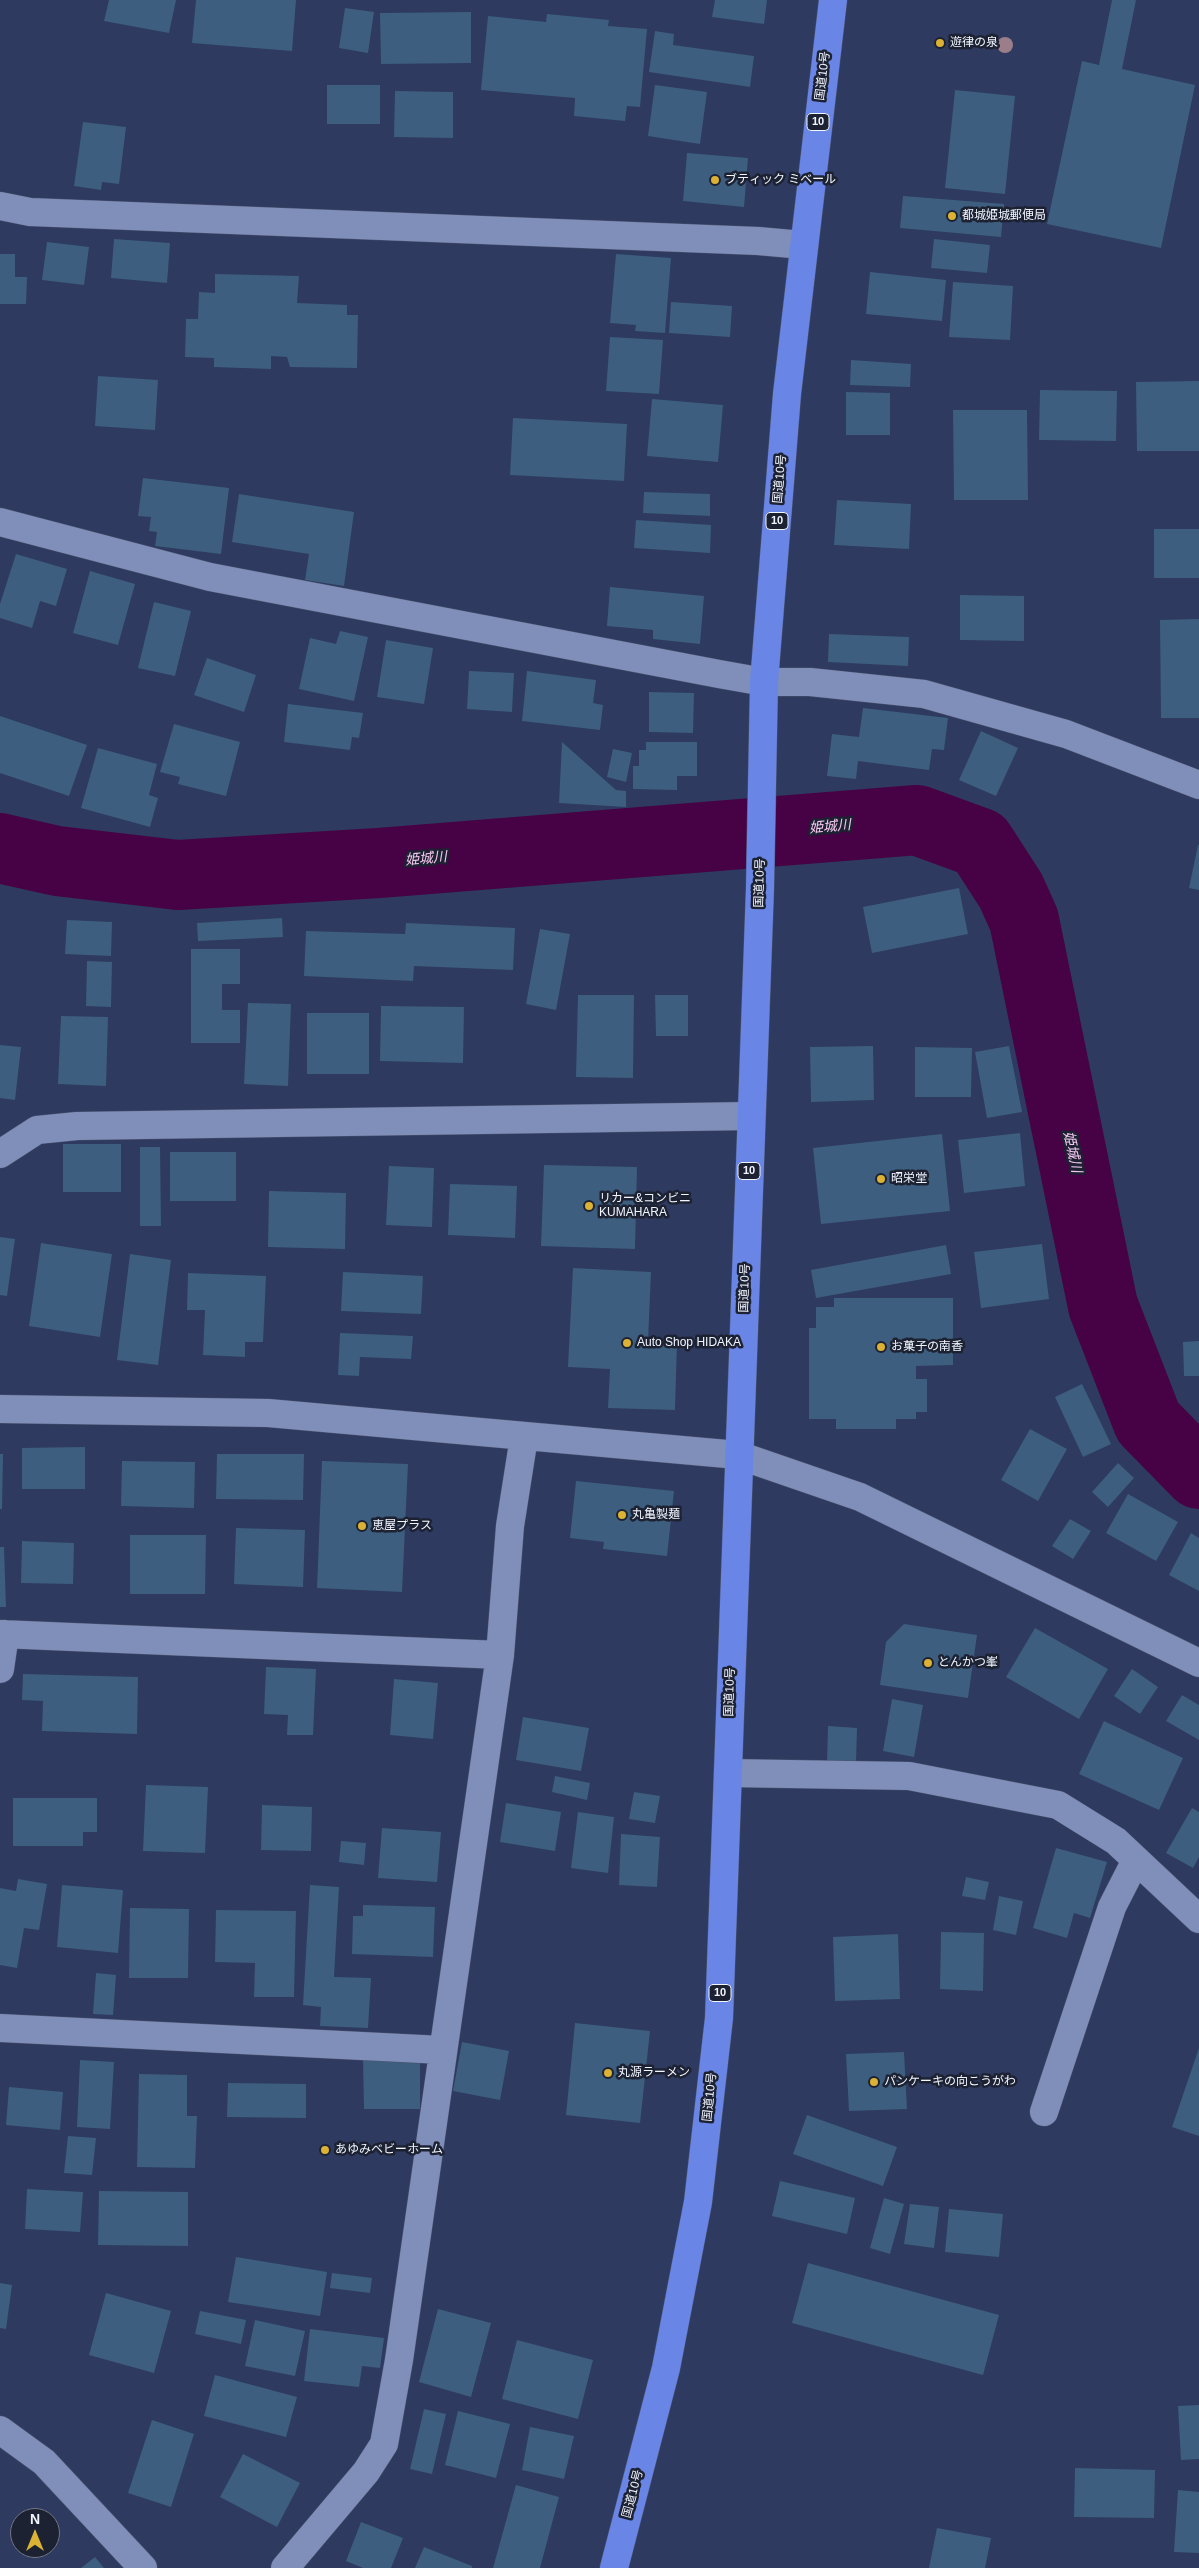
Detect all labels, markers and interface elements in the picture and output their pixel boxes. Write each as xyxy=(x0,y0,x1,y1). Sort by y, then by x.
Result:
place label: 遊律の泉 xyxy=(950,36,998,50)
marker: 遊律の泉 xyxy=(934,37,946,49)
street label: 国道10号 xyxy=(813,51,833,101)
road number: 10 xyxy=(807,114,829,130)
place label: ブティック ミベール xyxy=(725,173,836,187)
marker: ブティック ミベール xyxy=(709,174,721,186)
place label: 都城姫城郵便局 xyxy=(962,209,1046,223)
marker: 都城姫城郵便局 xyxy=(946,210,958,222)
street label: 国道10号 xyxy=(771,454,789,504)
road number: 10 xyxy=(766,512,788,530)
water label: 姫城川 xyxy=(808,817,852,837)
water label: 姫城川 xyxy=(404,849,448,869)
street label: 国道10号 xyxy=(752,858,768,908)
water label: 姫城川 xyxy=(1059,1130,1085,1174)
road number: 10 xyxy=(738,1162,760,1180)
place label: 昭栄堂 xyxy=(891,1172,927,1186)
marker: 昭栄堂 xyxy=(875,1173,887,1185)
place label: リカー&コンビニ KUMAHARA xyxy=(599,1192,691,1220)
marker: リカー&コンビニ KUMAHARA xyxy=(583,1200,595,1212)
street label: 国道10号 xyxy=(737,1263,753,1313)
place label: Auto Shop HIDAKA xyxy=(637,1336,741,1350)
marker: Auto Shop HIDAKA xyxy=(621,1337,633,1349)
place label: お菓子の南香 xyxy=(891,1340,963,1354)
marker: お菓子の南香 xyxy=(875,1341,887,1353)
place label: 丸亀製麺 xyxy=(632,1508,680,1522)
marker: 丸亀製麺 xyxy=(616,1509,628,1521)
place label: 恵屋プラス xyxy=(372,1519,432,1533)
marker: 恵屋プラス xyxy=(356,1520,368,1532)
place label: とんかつ峯 xyxy=(938,1656,998,1670)
marker: とんかつ峯 xyxy=(922,1657,934,1669)
street label: 国道10号 xyxy=(722,1667,738,1717)
road number: 10 xyxy=(709,1985,731,2002)
place label: 丸源ラーメン xyxy=(618,2066,690,2080)
marker: 丸源ラーメン xyxy=(602,2067,614,2079)
street label: 国道10号 xyxy=(700,2072,720,2122)
place label: パンケーキの向こうがわ xyxy=(884,2075,1016,2089)
marker: パンケーキの向こうがわ xyxy=(868,2076,880,2088)
place label: あゆみベビーホーム xyxy=(335,2143,443,2157)
marker: あゆみベビーホーム xyxy=(319,2144,331,2156)
street label: 国道10号 xyxy=(620,2468,646,2520)
north arrow xyxy=(10,2508,60,2558)
text: N xyxy=(30,2511,40,2527)

